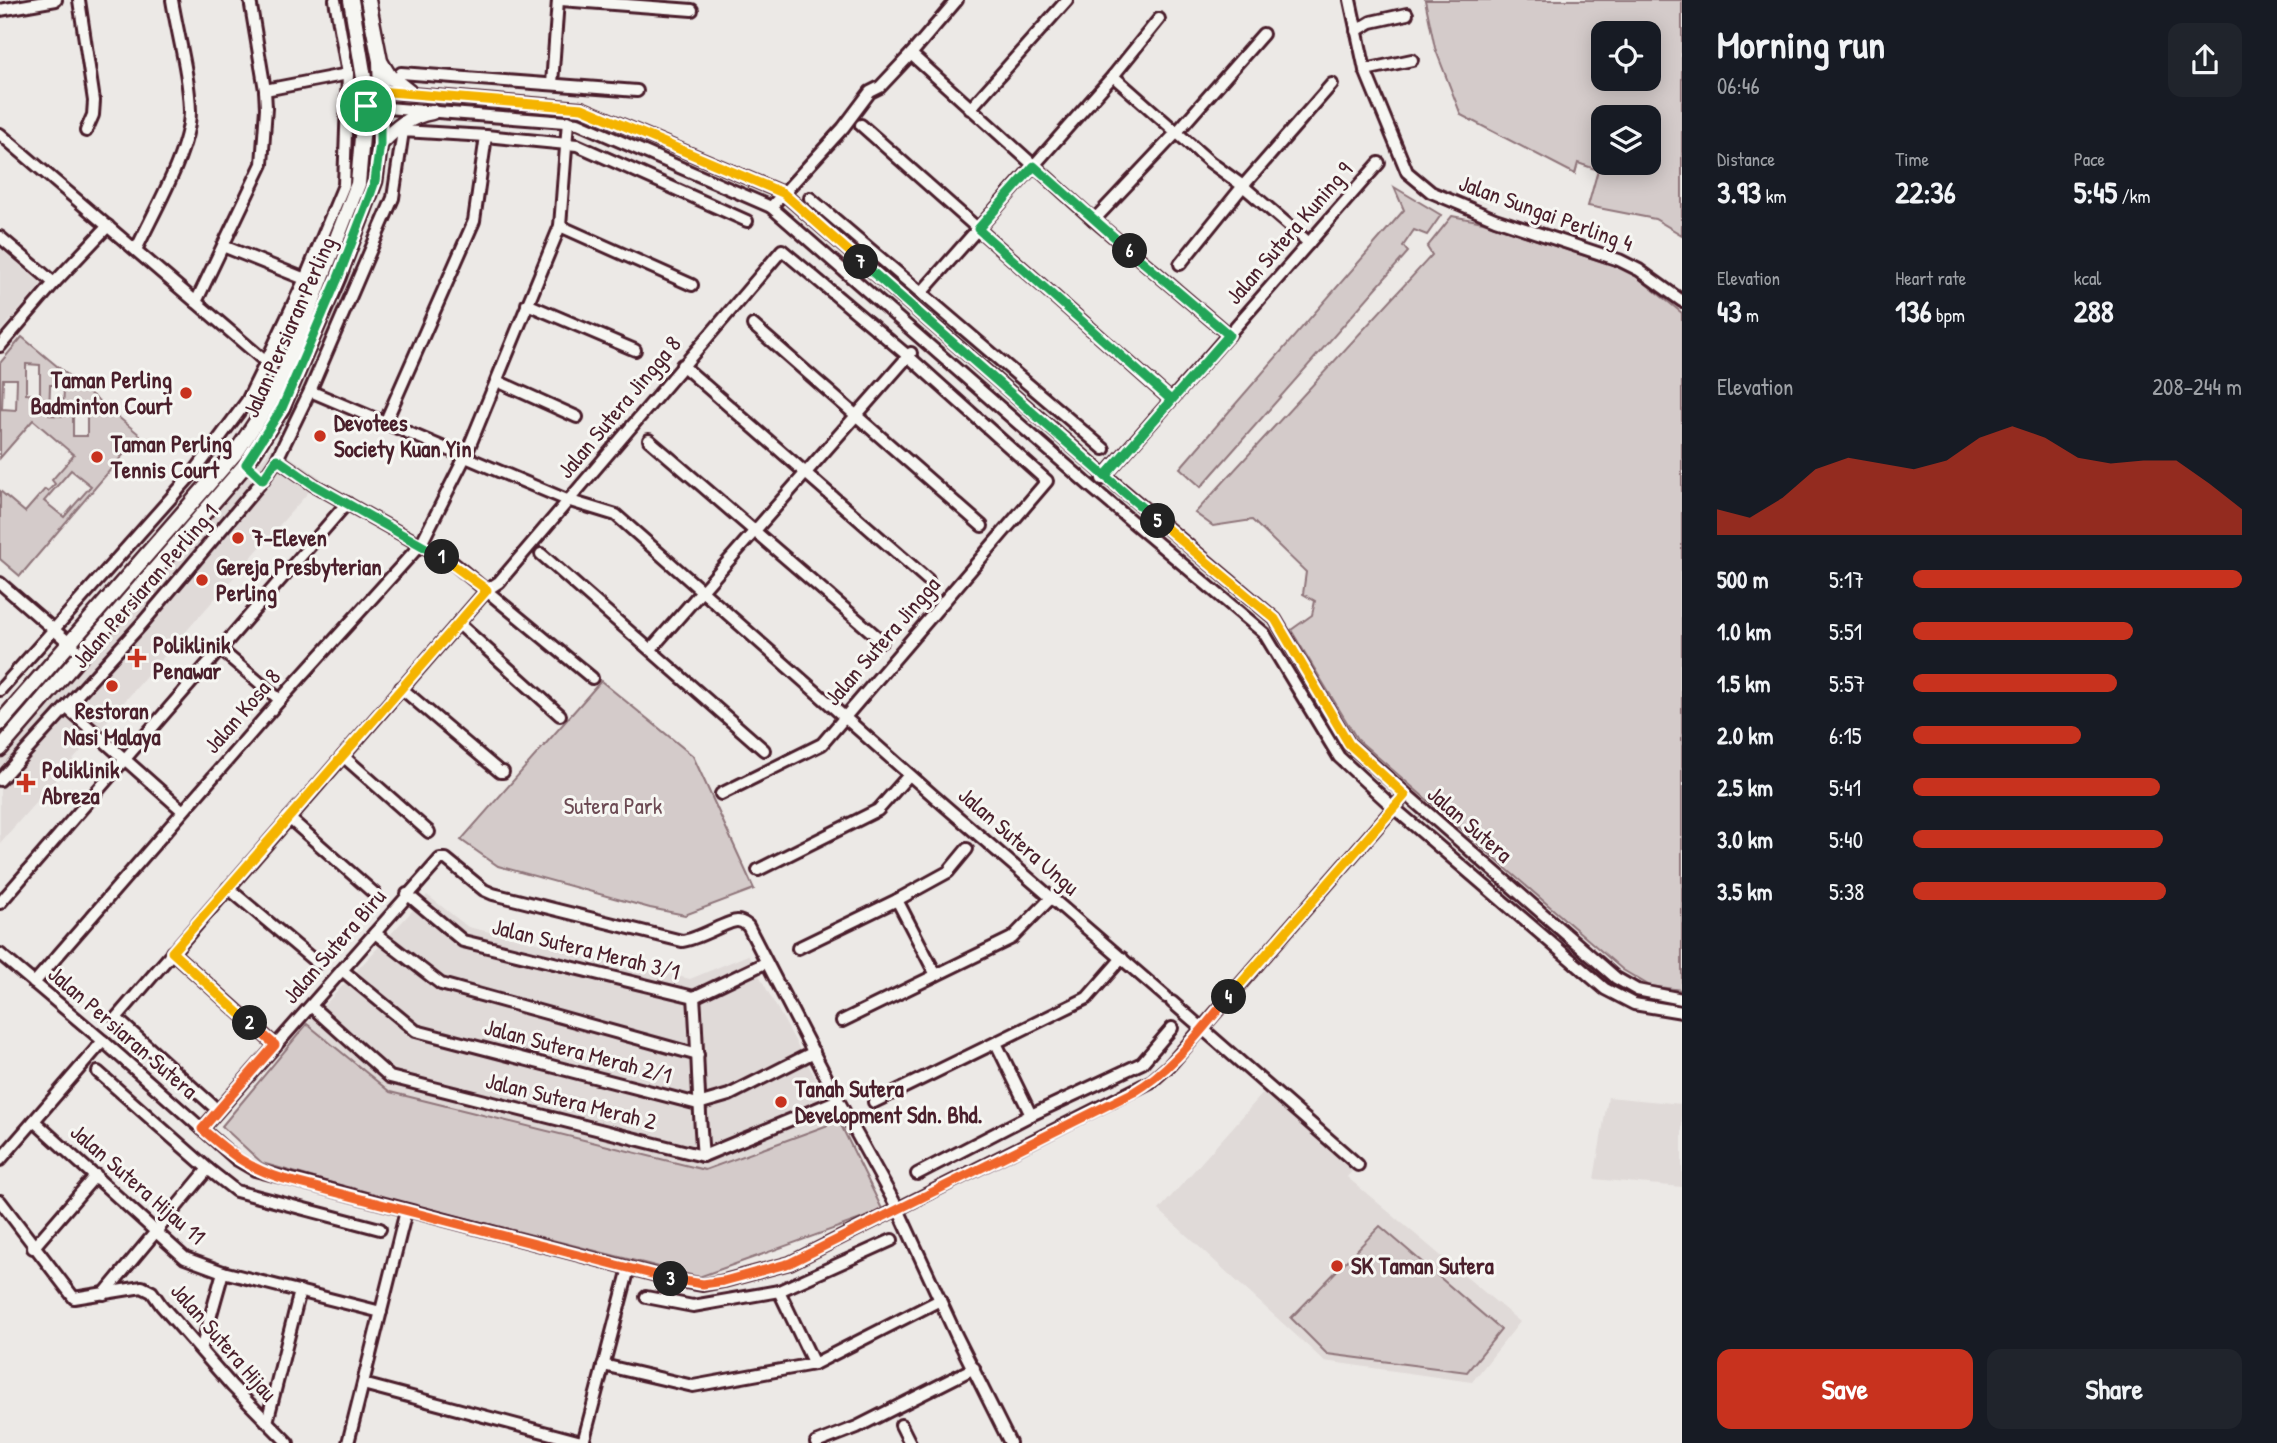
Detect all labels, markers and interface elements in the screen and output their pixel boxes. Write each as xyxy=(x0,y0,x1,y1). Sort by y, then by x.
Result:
text: Morning run xyxy=(1717,18,1885,70)
map controls xyxy=(1591,21,1661,175)
button: locate xyxy=(1591,21,1661,91)
button: share xyxy=(2168,23,2242,97)
text: 06:46 xyxy=(1717,70,1760,101)
pin xyxy=(336,76,396,136)
icon: arrive xyxy=(347,87,385,125)
button: layers xyxy=(1591,105,1661,175)
text: Distance xyxy=(1717,146,1775,172)
text: Time xyxy=(1895,146,1929,172)
text: Pace xyxy=(2074,146,2105,172)
street label: Jalan Sutera Kuning 9 xyxy=(1218,155,1359,311)
street label: Jalan Sungai Perling 4 xyxy=(1455,167,1637,258)
text: 3.93 xyxy=(1717,172,1761,212)
text: 22:36 xyxy=(1895,172,1956,212)
text: 5:45 xyxy=(2074,172,2117,212)
text: km xyxy=(1761,183,1787,209)
text: /km xyxy=(2117,183,2150,209)
street label: Jalan Persiaran Perling xyxy=(235,231,342,422)
pin: 6 xyxy=(1112,233,1148,268)
text: 6 xyxy=(1126,237,1133,263)
pin: 7 xyxy=(844,244,878,280)
text: 7 xyxy=(856,248,865,274)
text: Elevation xyxy=(1717,265,1780,291)
text: Heart rate xyxy=(1895,265,1966,291)
text: kcal xyxy=(2074,265,2101,291)
text: 43 xyxy=(1717,291,1742,331)
text: 136 xyxy=(1895,291,1932,331)
text: 288 xyxy=(2074,291,2114,331)
text: m xyxy=(1742,302,1759,328)
text: bpm xyxy=(1932,302,1965,328)
street label: Jalan Sutera Jingga 8 xyxy=(550,329,687,484)
place label: Taman Perling Badminton Court xyxy=(30,364,173,421)
text: Elevation xyxy=(1717,371,1793,402)
text: 208–244 m xyxy=(2152,371,2242,402)
marker: Taman Perling Badminton Court xyxy=(178,385,194,401)
place label: Devotees Society Kuan Yin xyxy=(334,407,472,465)
place label: Taman Perling Tennis Court xyxy=(110,428,232,485)
marker: Devotees Society Kuan Yin xyxy=(312,428,328,444)
marker: Taman Perling Tennis Court xyxy=(89,449,105,465)
street label: Jalan Persiaran Perling 1 xyxy=(64,497,225,675)
pin: 5 xyxy=(1140,504,1176,538)
text: 5 xyxy=(1153,507,1162,533)
place label: 7-Eleven xyxy=(251,522,327,553)
marker: 7-Eleven xyxy=(230,530,246,546)
pin: 1 xyxy=(424,540,460,574)
text: 1 xyxy=(438,543,445,569)
place label: Gereja Presbyterian Perling xyxy=(216,551,382,609)
text: 500 m xyxy=(1717,564,1768,595)
text: 5:17 xyxy=(1829,564,1864,595)
street label: Jalan Sutera Jingga xyxy=(817,569,946,712)
marker: Gereja Presbyterian Perling xyxy=(194,572,210,588)
text: 1.0 km xyxy=(1717,616,1771,647)
text: 5:51 xyxy=(1829,616,1862,647)
place label: Poliklinik Penawar xyxy=(153,629,231,686)
marker: Poliklinik Penawar xyxy=(127,648,147,668)
street label: Jalan Kosa 8 xyxy=(196,662,287,760)
text: 1.5 km xyxy=(1717,668,1770,699)
text: 5:57 xyxy=(1829,668,1865,699)
marker: Restoran Nasi Malaya xyxy=(104,678,120,694)
place label: Restoran Nasi Malaya xyxy=(63,695,161,753)
text: 2.0 km xyxy=(1717,720,1773,751)
text: 6:15 xyxy=(1829,720,1862,751)
place label: Poliklinik Abreza xyxy=(42,754,120,811)
text: 2.5 km xyxy=(1717,772,1773,803)
text: 5:41 xyxy=(1829,772,1861,803)
marker: Poliklinik Abreza xyxy=(16,773,36,793)
street label: Jalan Sutera xyxy=(1421,778,1519,869)
street label: Jalan Sutera Ungu xyxy=(952,779,1086,902)
park label: Sutera Park xyxy=(564,790,663,821)
text: 3.0 km xyxy=(1717,824,1773,855)
text: 5:40 xyxy=(1829,824,1863,855)
text: 3.5 km xyxy=(1717,876,1772,907)
text: 5:38 xyxy=(1829,876,1864,907)
street label: Jalan Sutera Biru xyxy=(275,881,392,1010)
street label: Jalan Sutera Merah 3/1 xyxy=(489,910,683,987)
street label: Jalan Persiaran Sutera xyxy=(42,958,205,1105)
pin: 4 xyxy=(1212,979,1246,1014)
text: 4 xyxy=(1225,983,1232,1009)
pin: 2 xyxy=(232,1006,268,1040)
text: 2 xyxy=(245,1009,254,1035)
street label: Jalan Sutera Merah 2/1 xyxy=(481,1011,675,1090)
street label: Jalan Sutera Merah 2 xyxy=(483,1064,660,1137)
place label: Tanah Sutera Development Sdn. Bhd. xyxy=(794,1073,982,1131)
marker: Tanah Sutera Development Sdn. Bhd. xyxy=(773,1094,789,1110)
street label: Jalan Sutera Hijau 11 xyxy=(64,1116,213,1251)
place label: SK Taman Sutera xyxy=(1351,1250,1494,1281)
marker: SK Taman Sutera xyxy=(1329,1258,1345,1274)
pin: 3 xyxy=(654,1262,688,1296)
text: 3 xyxy=(666,1265,675,1291)
street label: Jalan Sutera Hijau xyxy=(164,1276,285,1408)
button: Save xyxy=(1717,1349,1973,1429)
button: Share xyxy=(1987,1349,2242,1429)

